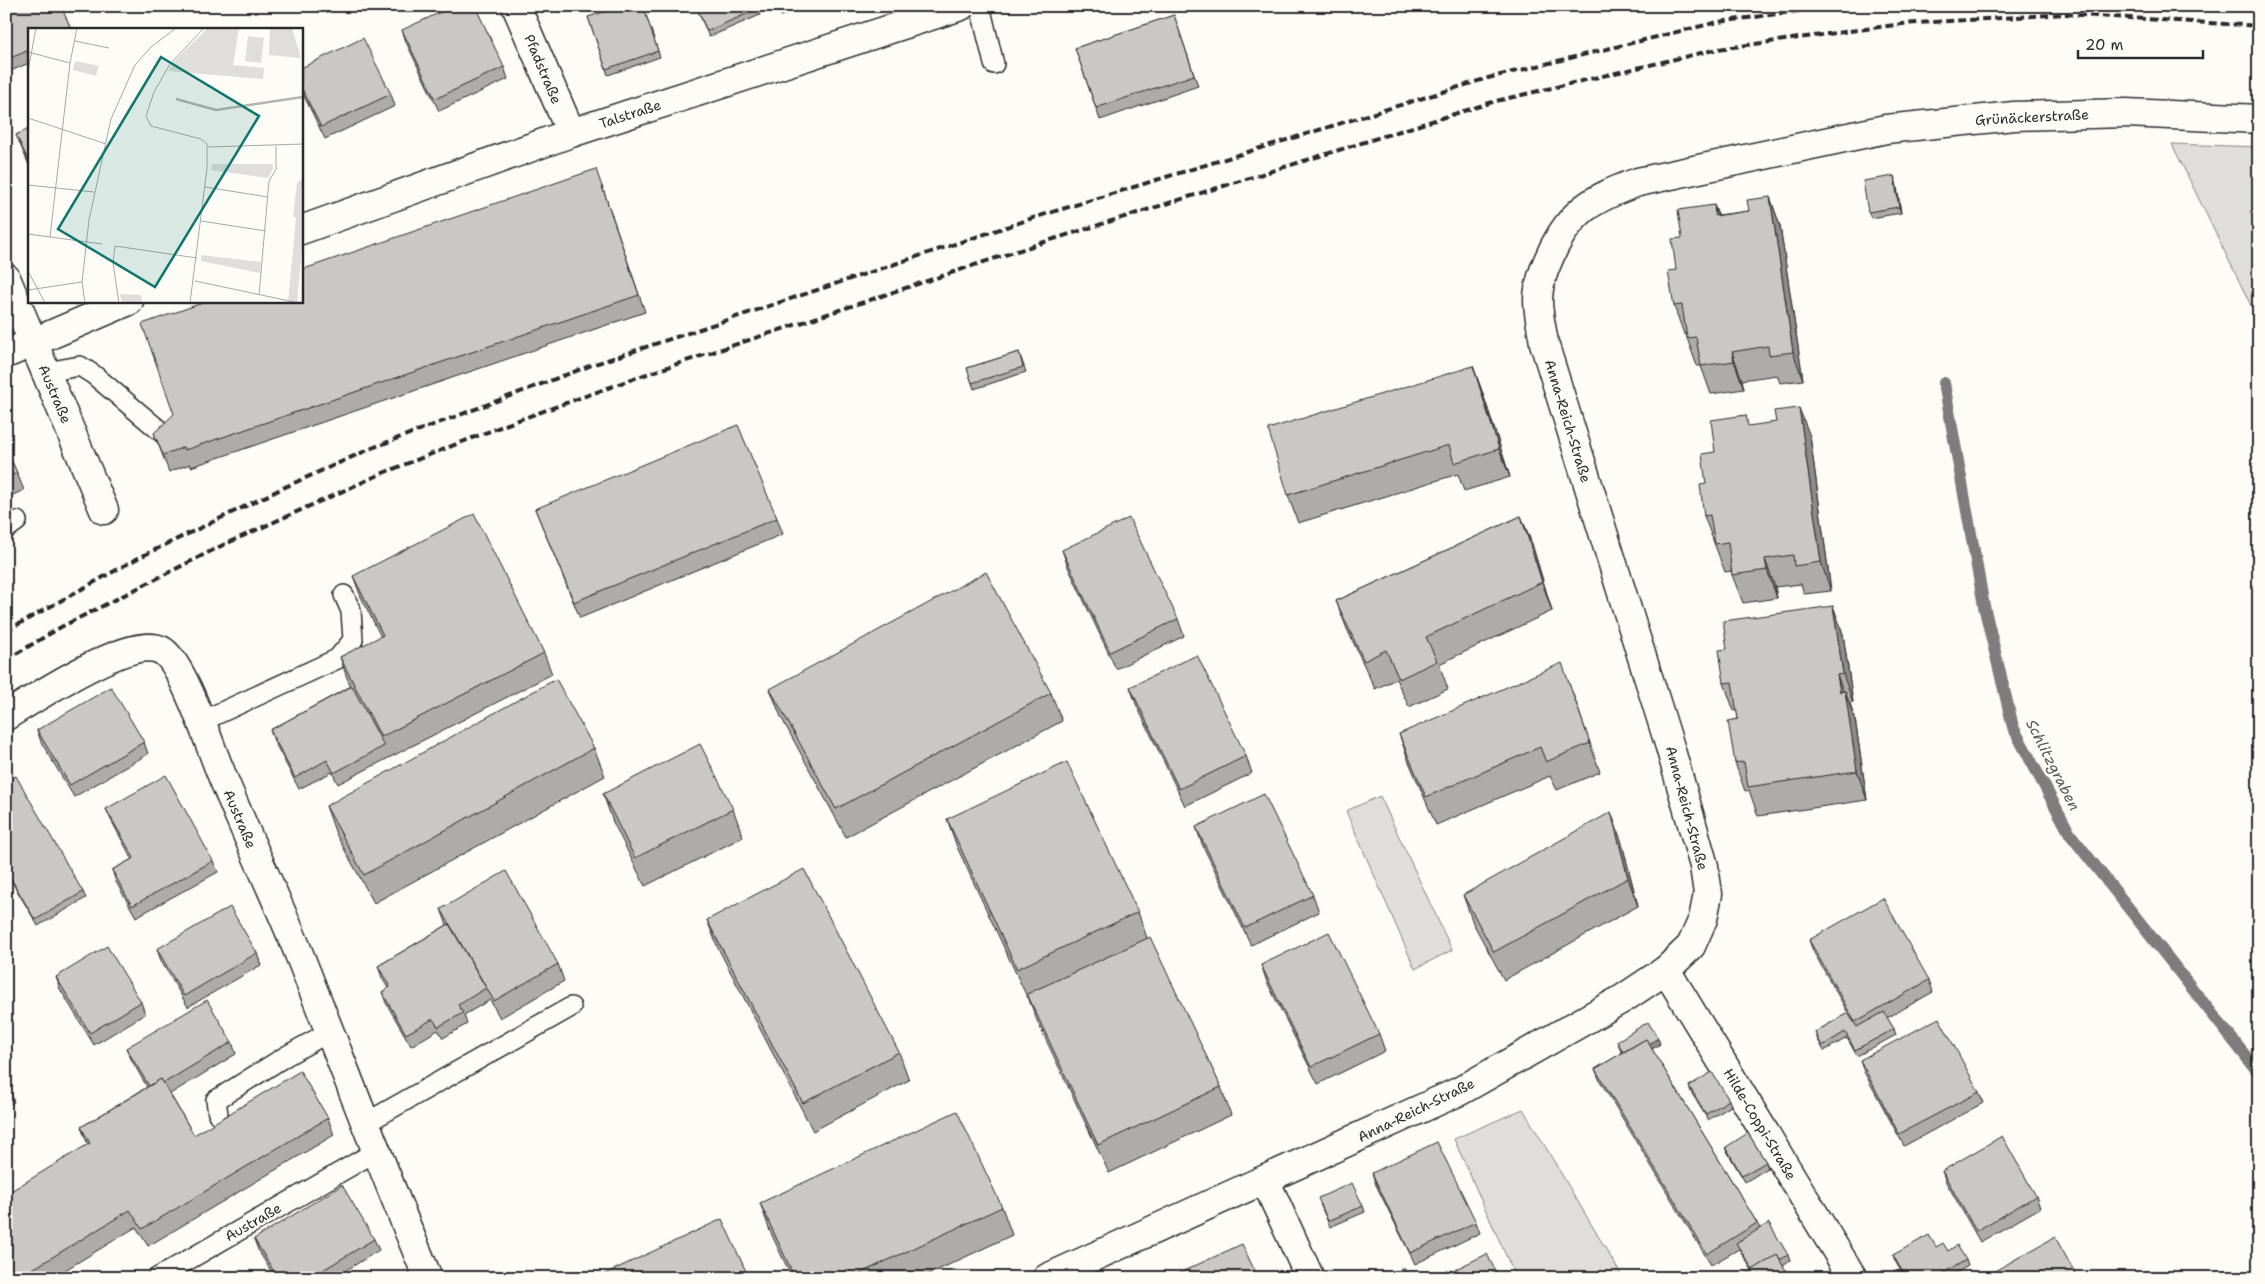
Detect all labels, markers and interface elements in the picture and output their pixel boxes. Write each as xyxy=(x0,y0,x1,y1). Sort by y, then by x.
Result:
inset map xyxy=(28,28,302,302)
scale bar xyxy=(2078,28,2202,60)
street label: Pfadstraße xyxy=(520,31,566,107)
text: 20 m xyxy=(2085,35,2124,55)
street label: Talstraße xyxy=(597,96,663,132)
street label: Grünäckerstraße xyxy=(1975,105,2090,129)
street label: Anna-Reich-Straße xyxy=(1541,357,1595,485)
street label: Austraße xyxy=(35,362,75,426)
water label: Schlitzgraben xyxy=(2021,716,2085,814)
street label: Anna-Reich-Straße xyxy=(1662,744,1712,872)
street label: Austraße xyxy=(220,787,260,851)
street label: Hilde-Coppi-Straße xyxy=(1720,1065,1800,1183)
street label: Anna-Reich-Straße xyxy=(1355,1074,1477,1146)
street label: Austraße xyxy=(222,1199,284,1245)

